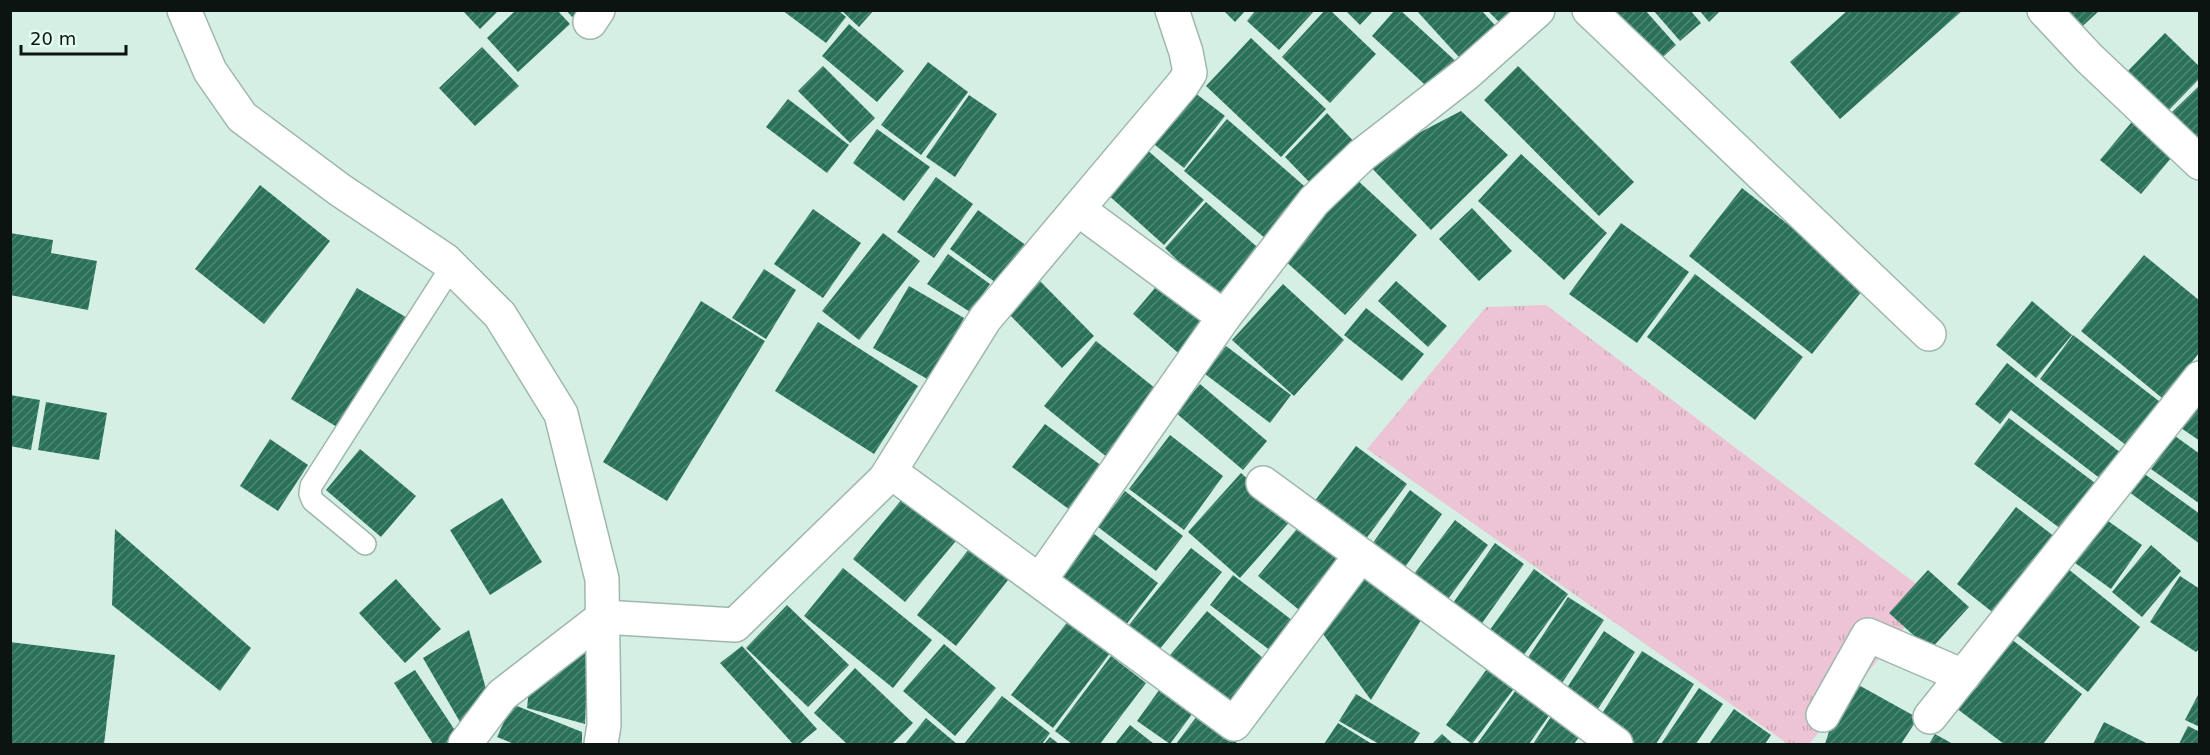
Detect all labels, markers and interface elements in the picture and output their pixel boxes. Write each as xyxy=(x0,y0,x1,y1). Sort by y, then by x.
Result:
scale bar xyxy=(21,18,126,56)
text: 20 m xyxy=(30,28,76,49)

